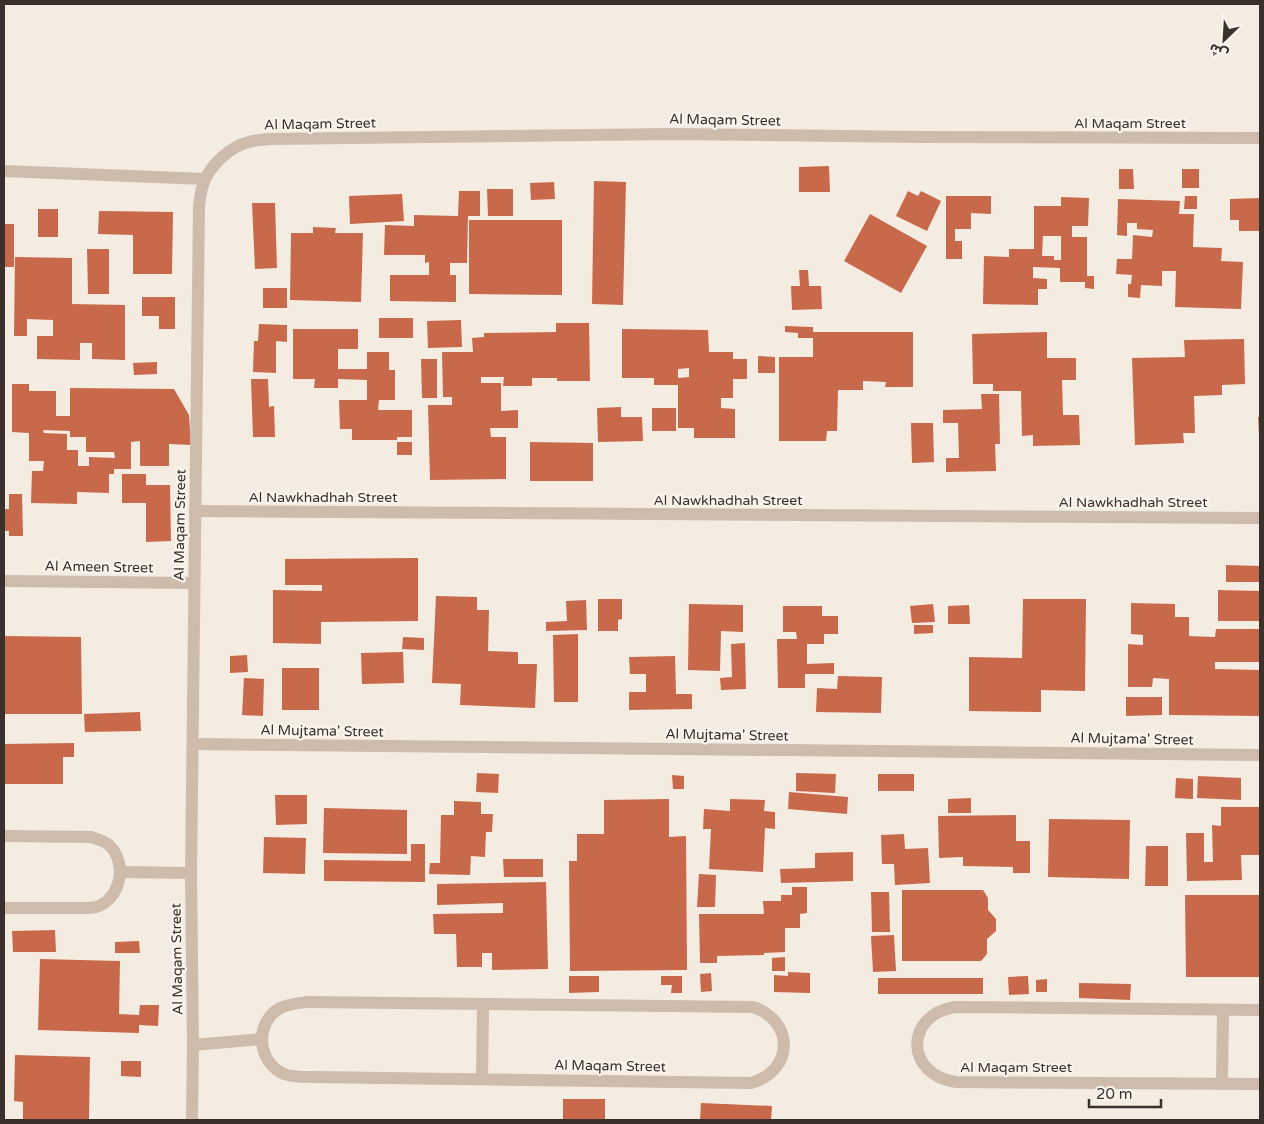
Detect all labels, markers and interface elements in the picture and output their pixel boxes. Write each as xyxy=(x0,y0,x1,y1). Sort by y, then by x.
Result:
north arrow xyxy=(1199,15,1249,65)
text: ش xyxy=(1206,40,1231,63)
street label: Al Maqam Street xyxy=(669,111,782,129)
street label: Al Maqam Street xyxy=(264,115,377,133)
street label: Al Maqam Street xyxy=(1074,115,1187,132)
street label: Al Maqam Street xyxy=(171,468,189,581)
street label: Al Nawkhadhah Street xyxy=(249,489,398,506)
street label: Al Nawkhadhah Street xyxy=(654,492,803,509)
street label: Al Nawkhadhah Street xyxy=(1059,494,1208,511)
street label: Al Ameen Street xyxy=(44,558,154,576)
street label: Al Mujtama' Street xyxy=(260,721,385,741)
street label: Al Mujtama' Street xyxy=(665,725,790,745)
street label: Al Mujtama' Street xyxy=(1070,729,1195,749)
street label: Al Maqam Street xyxy=(168,902,186,1015)
street label: Al Maqam Street xyxy=(554,1057,667,1075)
street label: Al Maqam Street xyxy=(960,1059,1073,1076)
scale bar xyxy=(1089,1076,1162,1108)
text: 20 m xyxy=(1096,1085,1133,1103)

